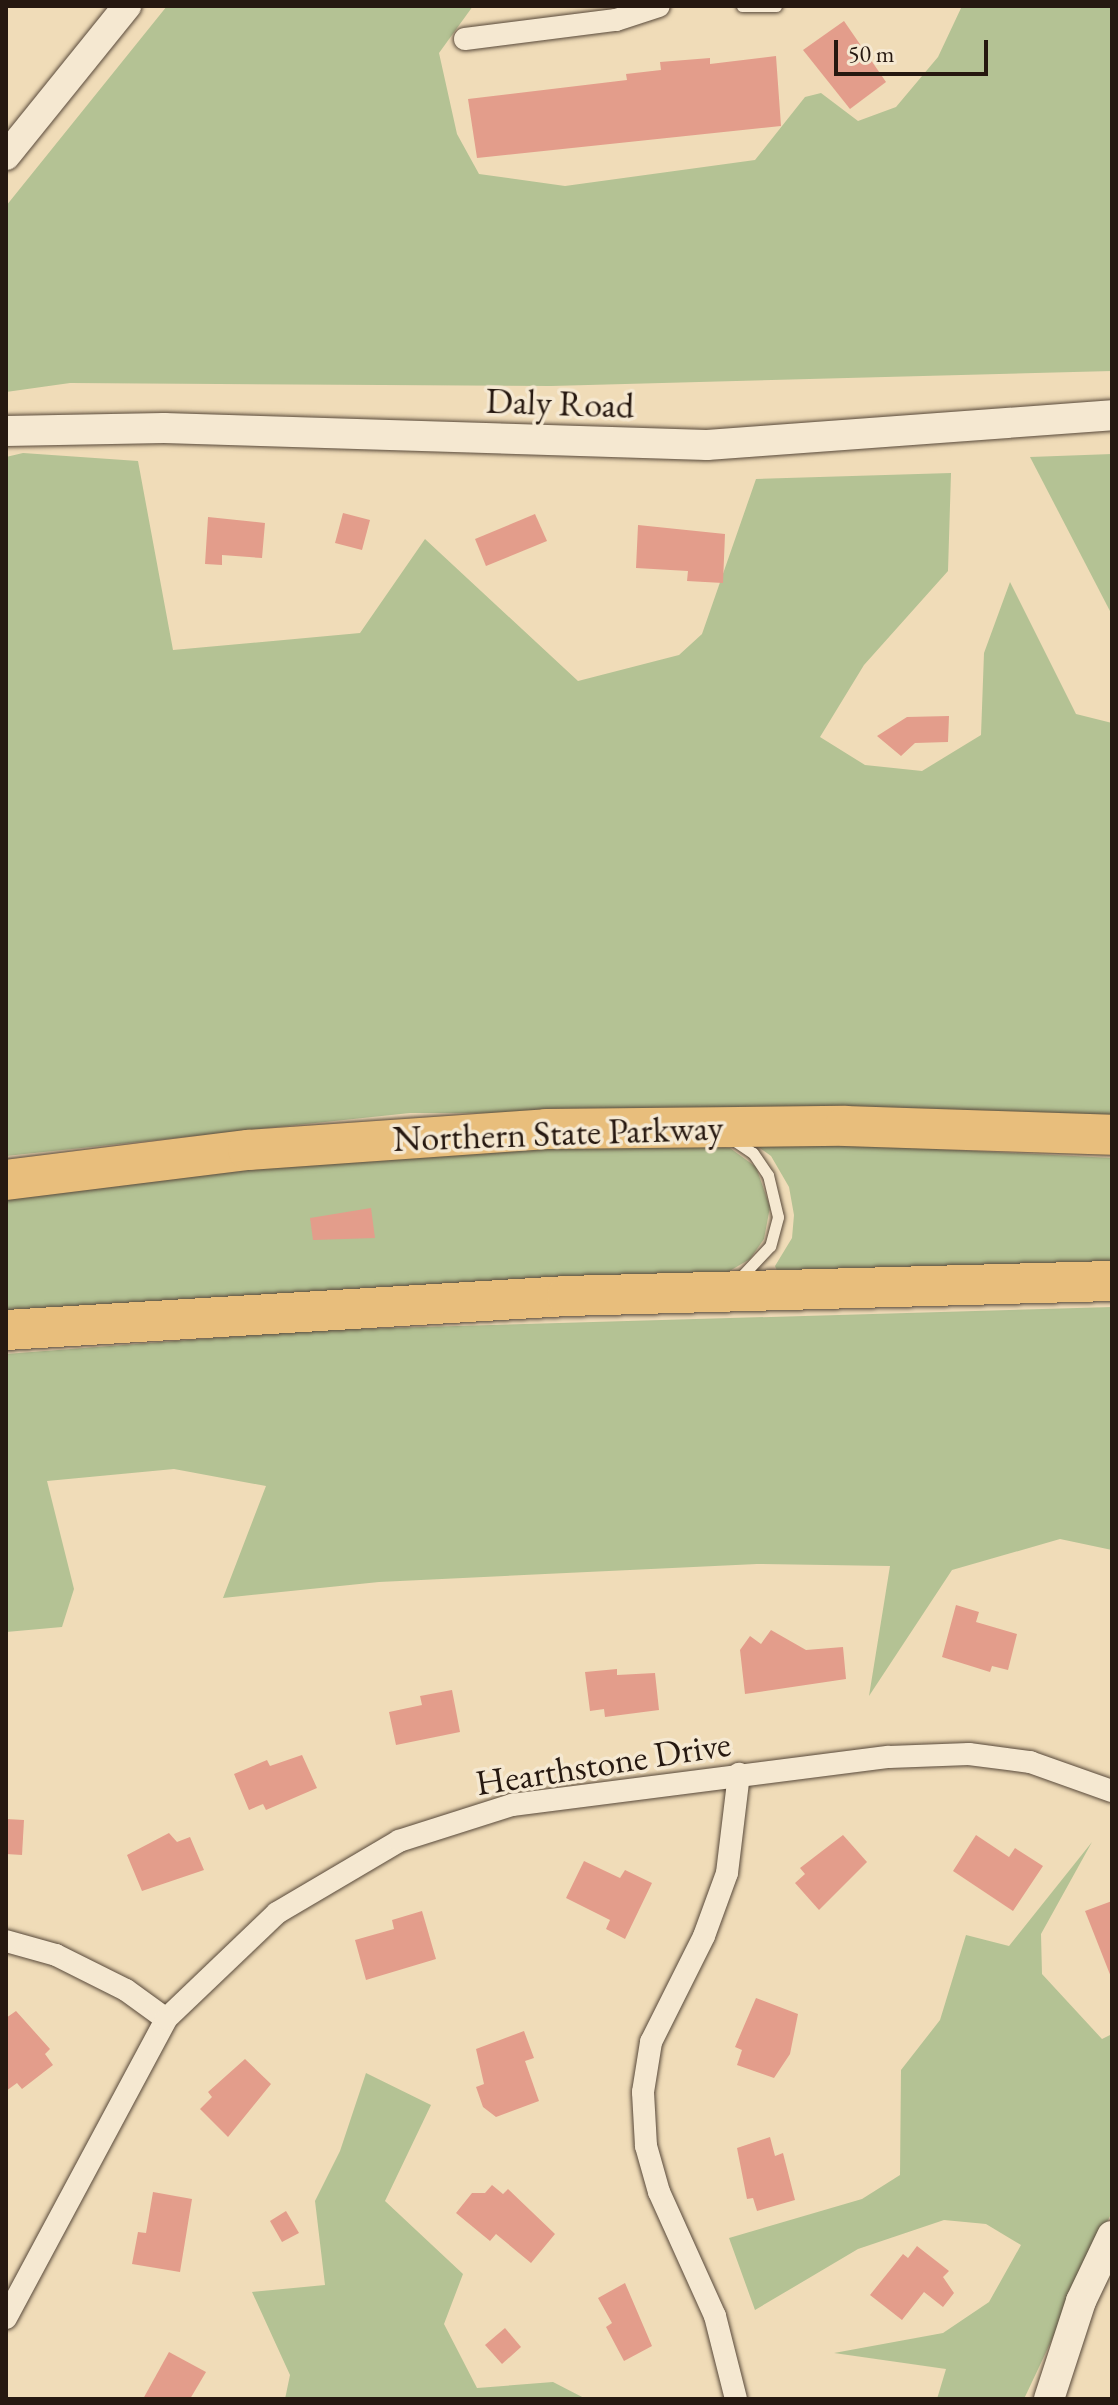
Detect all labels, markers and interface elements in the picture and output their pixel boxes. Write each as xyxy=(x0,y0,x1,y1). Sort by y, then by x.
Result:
scale bar xyxy=(838,24,992,74)
text: 50 m xyxy=(848,38,895,69)
street label: Daly Road xyxy=(485,379,635,427)
street label: Northern State Parkway xyxy=(392,1106,724,1160)
street label: Hearthstone Drive xyxy=(473,1722,733,1804)

